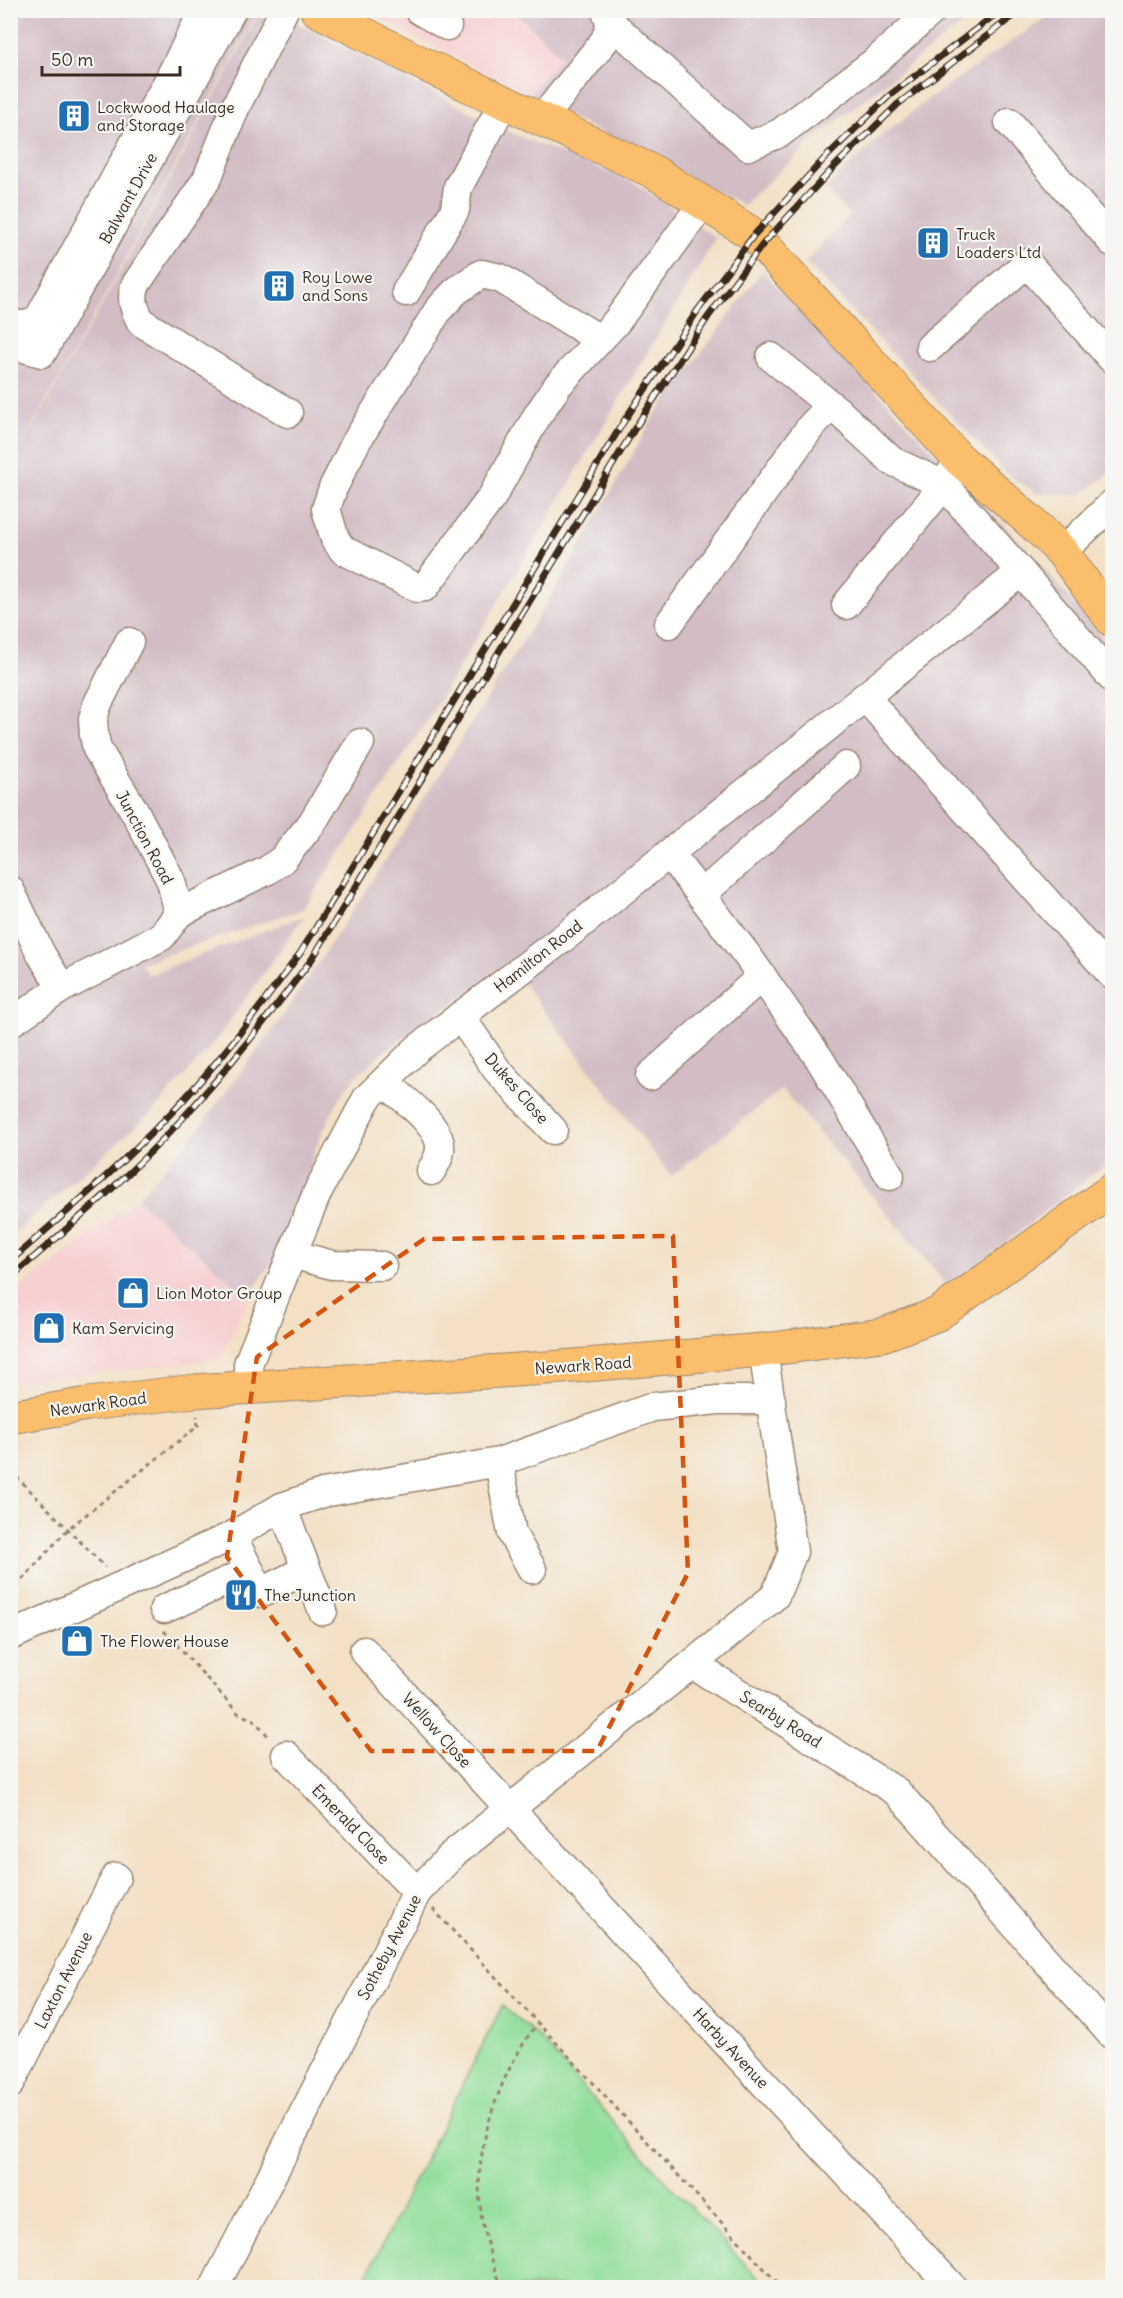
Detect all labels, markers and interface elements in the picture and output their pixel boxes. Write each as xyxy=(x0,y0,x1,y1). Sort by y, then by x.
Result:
scale bar xyxy=(42,39,180,77)
text: 50 m xyxy=(51,48,93,71)
place label: Lockwood Haulage and Storage xyxy=(97,97,235,135)
building icon: Lockwood Haulage and Storage xyxy=(56,98,92,134)
street label: Balwant Drive xyxy=(95,149,161,247)
place label: Truck Loaders Ltd xyxy=(956,224,1041,262)
building icon: Truck Loaders Ltd xyxy=(915,225,951,261)
place label: Roy Lowe and Sons xyxy=(302,267,373,305)
building icon: Roy Lowe and Sons xyxy=(261,268,297,304)
street label: Junction Road xyxy=(112,787,178,887)
street label: Hamilton Road xyxy=(490,915,586,997)
street label: Dukes Close xyxy=(481,1048,553,1128)
shop icon: Lion Motor Group xyxy=(115,1275,151,1311)
place label: Lion Motor Group xyxy=(156,1283,282,1303)
shop icon: Kam Servicing xyxy=(31,1310,67,1346)
place label: Kam Servicing xyxy=(72,1318,174,1338)
street label: Newark Road xyxy=(534,1352,632,1378)
street label: Newark Road xyxy=(48,1387,148,1421)
restaurant icon: The Junction xyxy=(223,1577,259,1613)
place label: The Junction xyxy=(264,1585,356,1605)
shop icon: The Flower House xyxy=(59,1623,95,1659)
place label: The Flower House xyxy=(100,1631,229,1651)
street label: Searby Road xyxy=(737,1686,825,1752)
street label: Wellow Close xyxy=(398,1688,476,1772)
street label: Emerald Close xyxy=(308,1780,394,1868)
street label: Sotheby Avenue xyxy=(353,1891,425,2003)
street label: Laxton Avenue xyxy=(30,1928,96,2032)
street label: Harby Avenue xyxy=(689,2004,773,2092)

